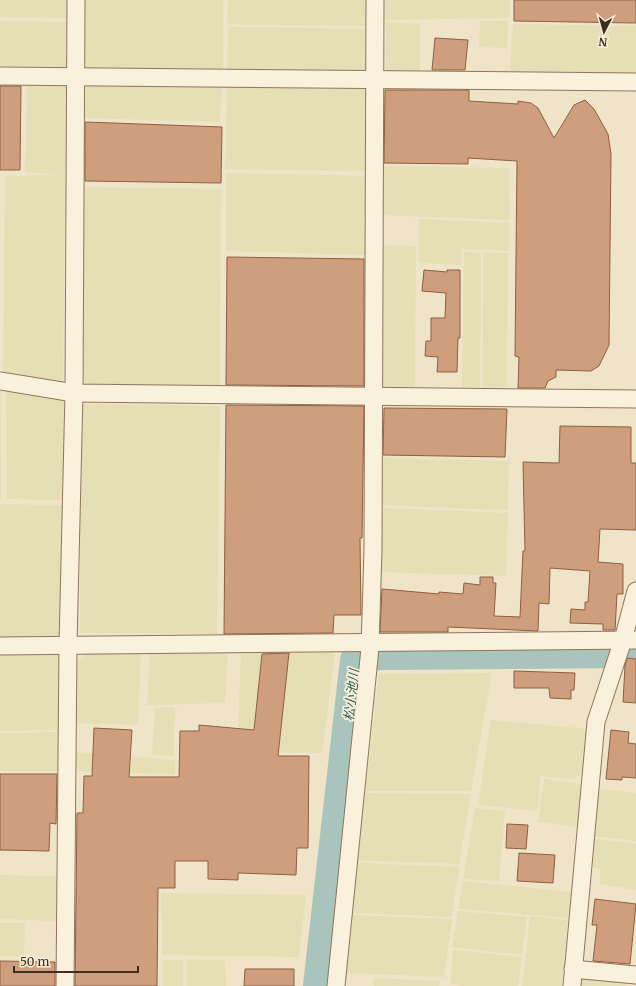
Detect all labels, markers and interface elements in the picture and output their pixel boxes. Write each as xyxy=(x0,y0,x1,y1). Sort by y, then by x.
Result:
north arrow xyxy=(584,12,624,52)
text: N xyxy=(598,34,608,49)
water label: 松小池川 xyxy=(340,666,363,722)
scale bar xyxy=(14,948,138,974)
text: 50 m xyxy=(20,954,49,969)

